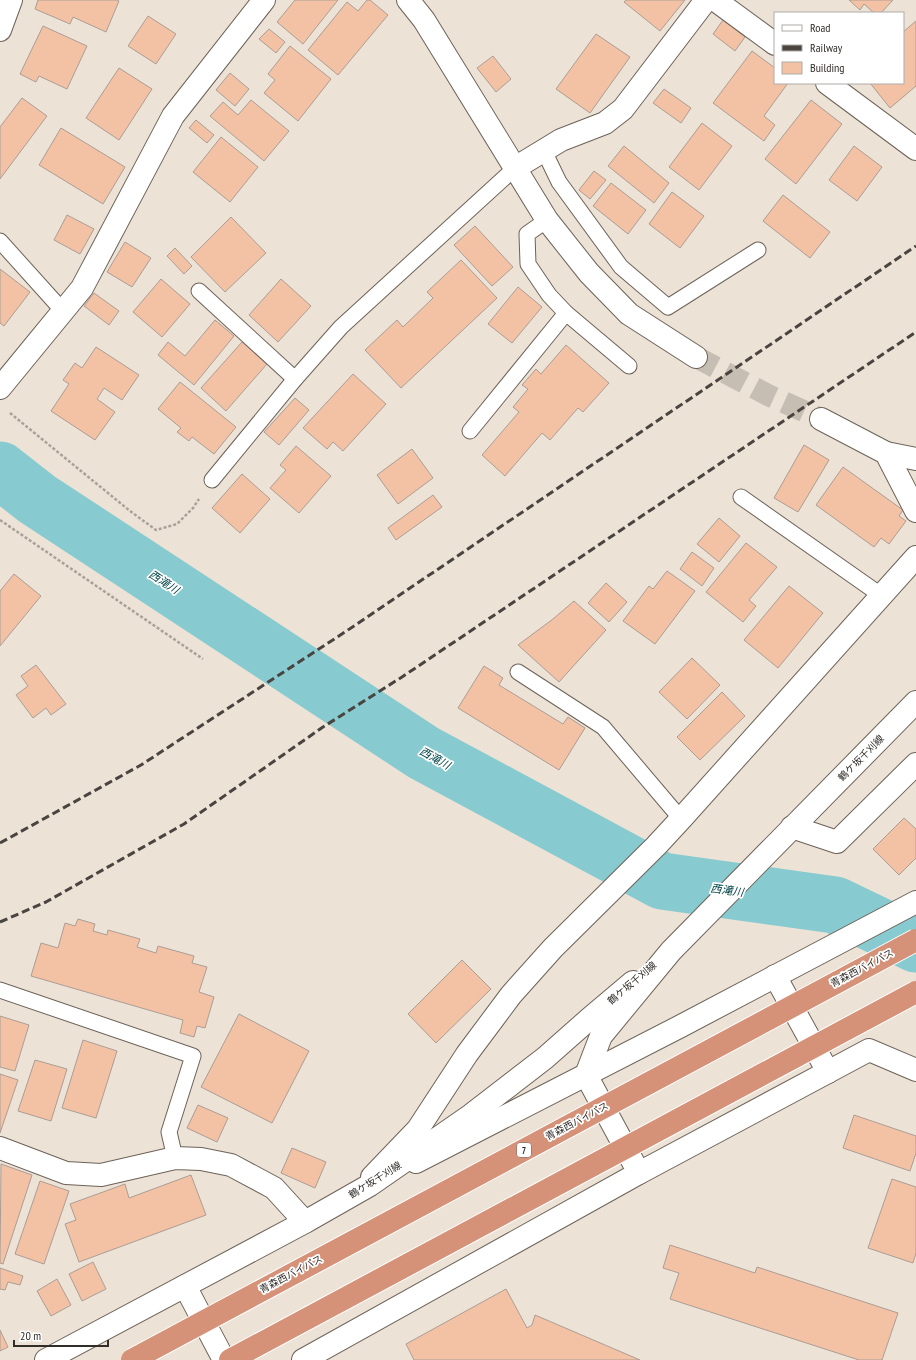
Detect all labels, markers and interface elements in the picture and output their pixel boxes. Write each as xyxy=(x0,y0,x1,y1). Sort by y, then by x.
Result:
legend xyxy=(774,12,904,84)
text: Road xyxy=(810,20,830,35)
text: Railway xyxy=(810,40,843,55)
text: Building xyxy=(810,60,845,75)
water label: 西滝川 xyxy=(146,567,182,597)
street label: 鶴ケ坂千刈線 xyxy=(835,732,887,784)
water label: 西滝川 xyxy=(417,744,454,773)
water label: 西滝川 xyxy=(710,881,745,899)
street label: 青森西バイパス xyxy=(828,946,896,990)
street label: 鶴ケ坂千刈線 xyxy=(605,959,659,1007)
street label: 青森西バイパス xyxy=(543,1099,611,1143)
road number: 7 xyxy=(517,1143,531,1157)
street label: 鶴ケ坂千刈線 xyxy=(346,1159,404,1201)
street label: 青森西バイパス xyxy=(257,1252,325,1296)
scale bar xyxy=(14,1322,108,1348)
text: 20 m xyxy=(20,1328,41,1343)

